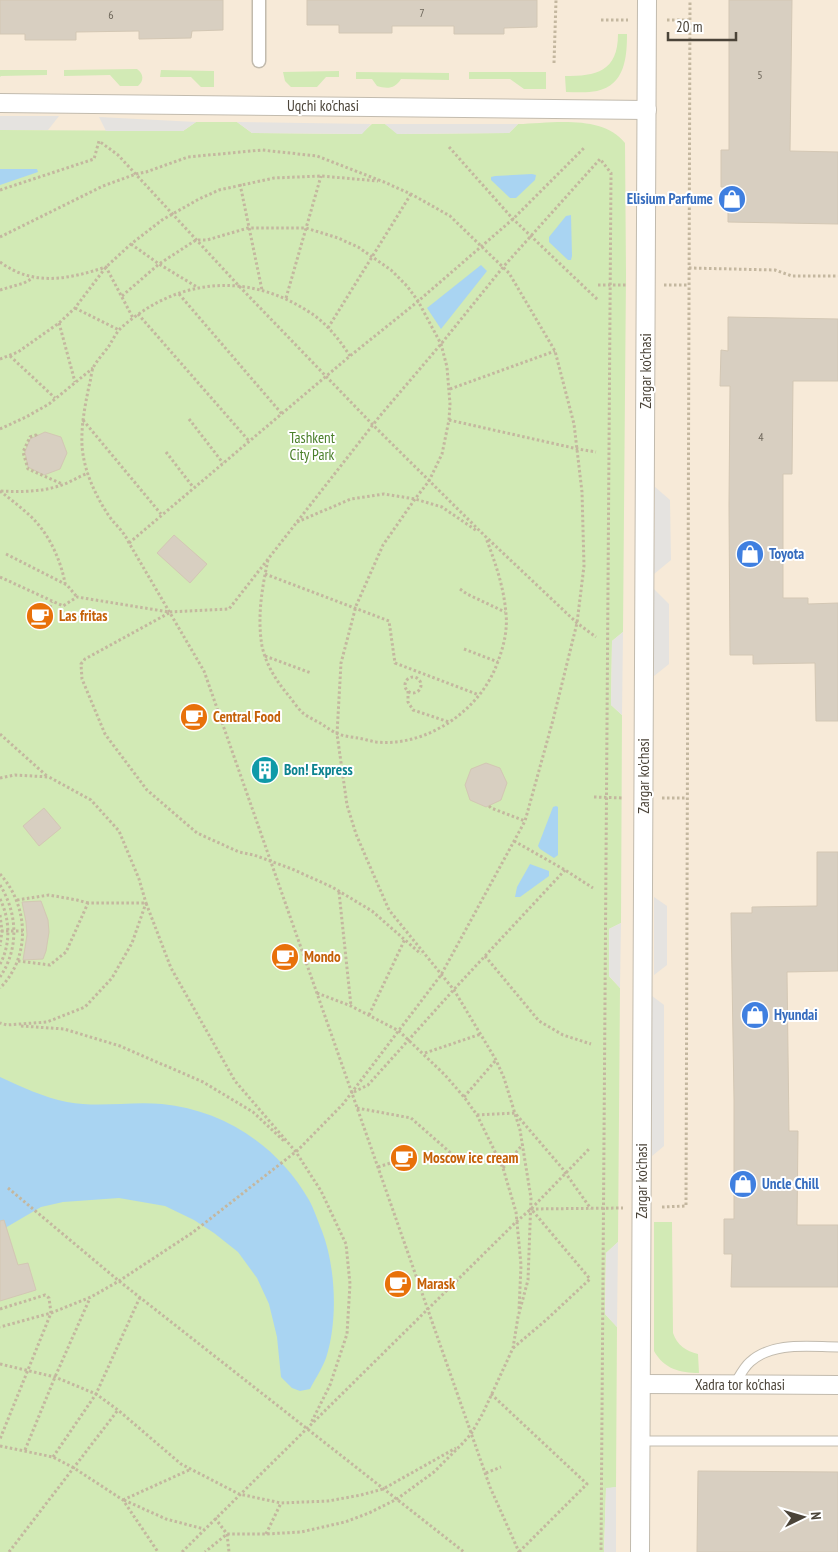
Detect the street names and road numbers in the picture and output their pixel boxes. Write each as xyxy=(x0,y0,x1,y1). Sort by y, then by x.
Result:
street label: Uqchi ko'chasi xyxy=(287,96,359,115)
street label: Zargar ko'chasi xyxy=(636,333,655,409)
street label: Zargar ko'chasi xyxy=(634,738,653,814)
street label: Zargar ko'chasi xyxy=(632,1143,651,1219)
street label: Xadra tor ko'chasi xyxy=(695,1375,785,1394)

